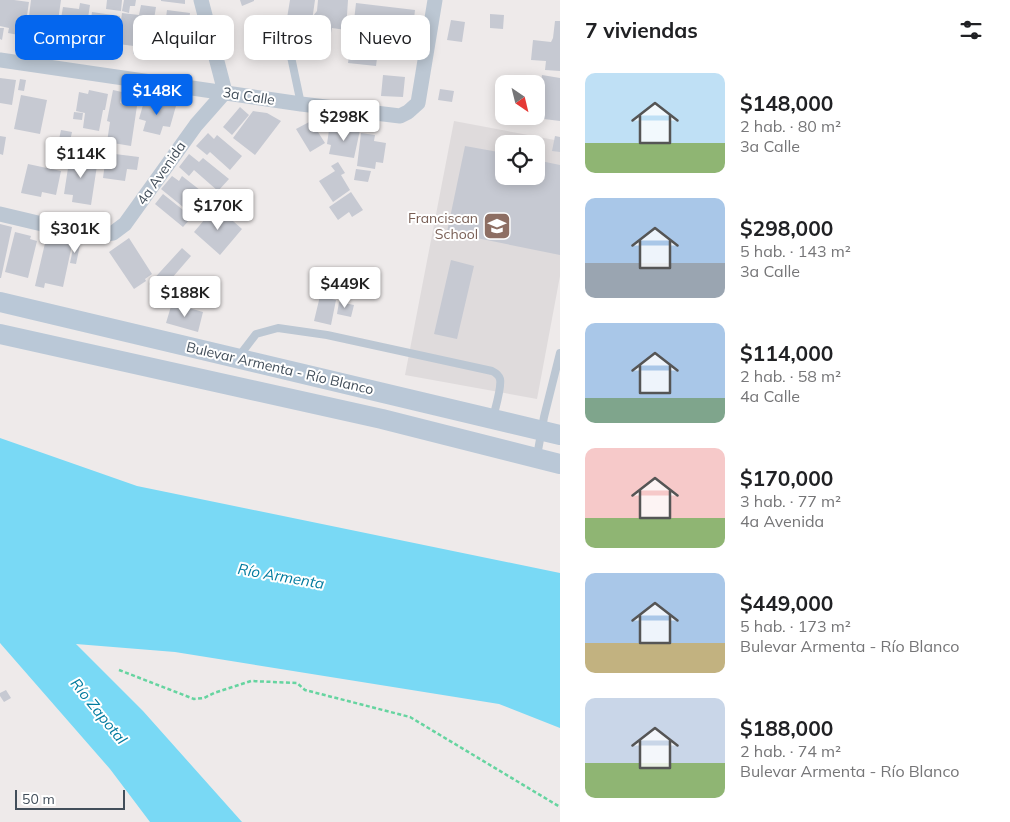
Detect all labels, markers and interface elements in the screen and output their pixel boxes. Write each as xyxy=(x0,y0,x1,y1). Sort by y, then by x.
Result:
chip: Comprar xyxy=(15,15,123,60)
chip: Alquilar xyxy=(133,15,234,60)
chip: Filtros xyxy=(244,15,331,60)
chip: Nuevo xyxy=(341,15,430,60)
icon: filters xyxy=(957,16,985,44)
text: 7 viviendas xyxy=(585,17,698,43)
pin: $148K xyxy=(122,74,192,116)
north arrow xyxy=(495,75,545,125)
map controls xyxy=(495,75,545,185)
text: $148K xyxy=(132,80,182,100)
street label: 3a Calle xyxy=(222,83,276,109)
text: $148,000 xyxy=(740,90,833,116)
icon: home xyxy=(625,93,685,153)
pin: $298K xyxy=(309,100,379,142)
text: $298K xyxy=(319,106,369,126)
text: 2 hab. · 80 m² xyxy=(740,116,841,136)
button: locate xyxy=(495,135,545,185)
pin: $114K xyxy=(46,136,116,179)
text: 3a Calle xyxy=(740,136,800,156)
street label: 4a Avenida xyxy=(132,138,190,208)
text: $114K xyxy=(56,143,106,163)
pin: $170K xyxy=(183,188,253,231)
text: $170K xyxy=(193,195,243,215)
place label: Franciscan School xyxy=(408,209,478,243)
school or university icon: Franciscan School xyxy=(482,211,512,241)
pin: $301K xyxy=(40,212,110,254)
text: $298,000 xyxy=(740,215,833,241)
text: $301K xyxy=(50,218,100,238)
icon: home xyxy=(625,218,685,278)
text: 5 hab. · 143 m² xyxy=(740,241,851,261)
text: 3a Calle xyxy=(740,261,800,281)
pin: $449K xyxy=(310,266,380,309)
text: $449K xyxy=(320,273,370,293)
pin: $188K xyxy=(150,276,220,318)
text: $188K xyxy=(160,282,210,302)
street label: Bulevar Armenta - Río Blanco xyxy=(184,338,376,398)
text: $114,000 xyxy=(740,340,833,366)
icon: home xyxy=(625,343,685,403)
text: 2 hab. · 58 m² xyxy=(740,366,841,386)
text: 4a Calle xyxy=(740,386,800,406)
text: $170,000 xyxy=(740,465,833,491)
icon: home xyxy=(625,468,685,528)
text: 3 hab. · 77 m² xyxy=(740,491,841,511)
text: 4a Avenida xyxy=(740,511,824,531)
water label: Río Armenta xyxy=(236,559,326,593)
text: $449,000 xyxy=(740,590,833,616)
icon: home xyxy=(625,593,685,653)
text: 5 hab. · 173 m² xyxy=(740,616,851,636)
text: Bulevar Armenta - Río Blanco xyxy=(740,636,959,656)
water label: Río Zapotal xyxy=(67,674,132,748)
text: $188,000 xyxy=(740,715,833,741)
icon: home xyxy=(625,718,685,778)
text: 2 hab. · 74 m² xyxy=(740,741,841,761)
text: Bulevar Armenta - Río Blanco xyxy=(740,761,959,781)
scale bar xyxy=(15,787,125,810)
text: 50 m xyxy=(22,790,55,808)

